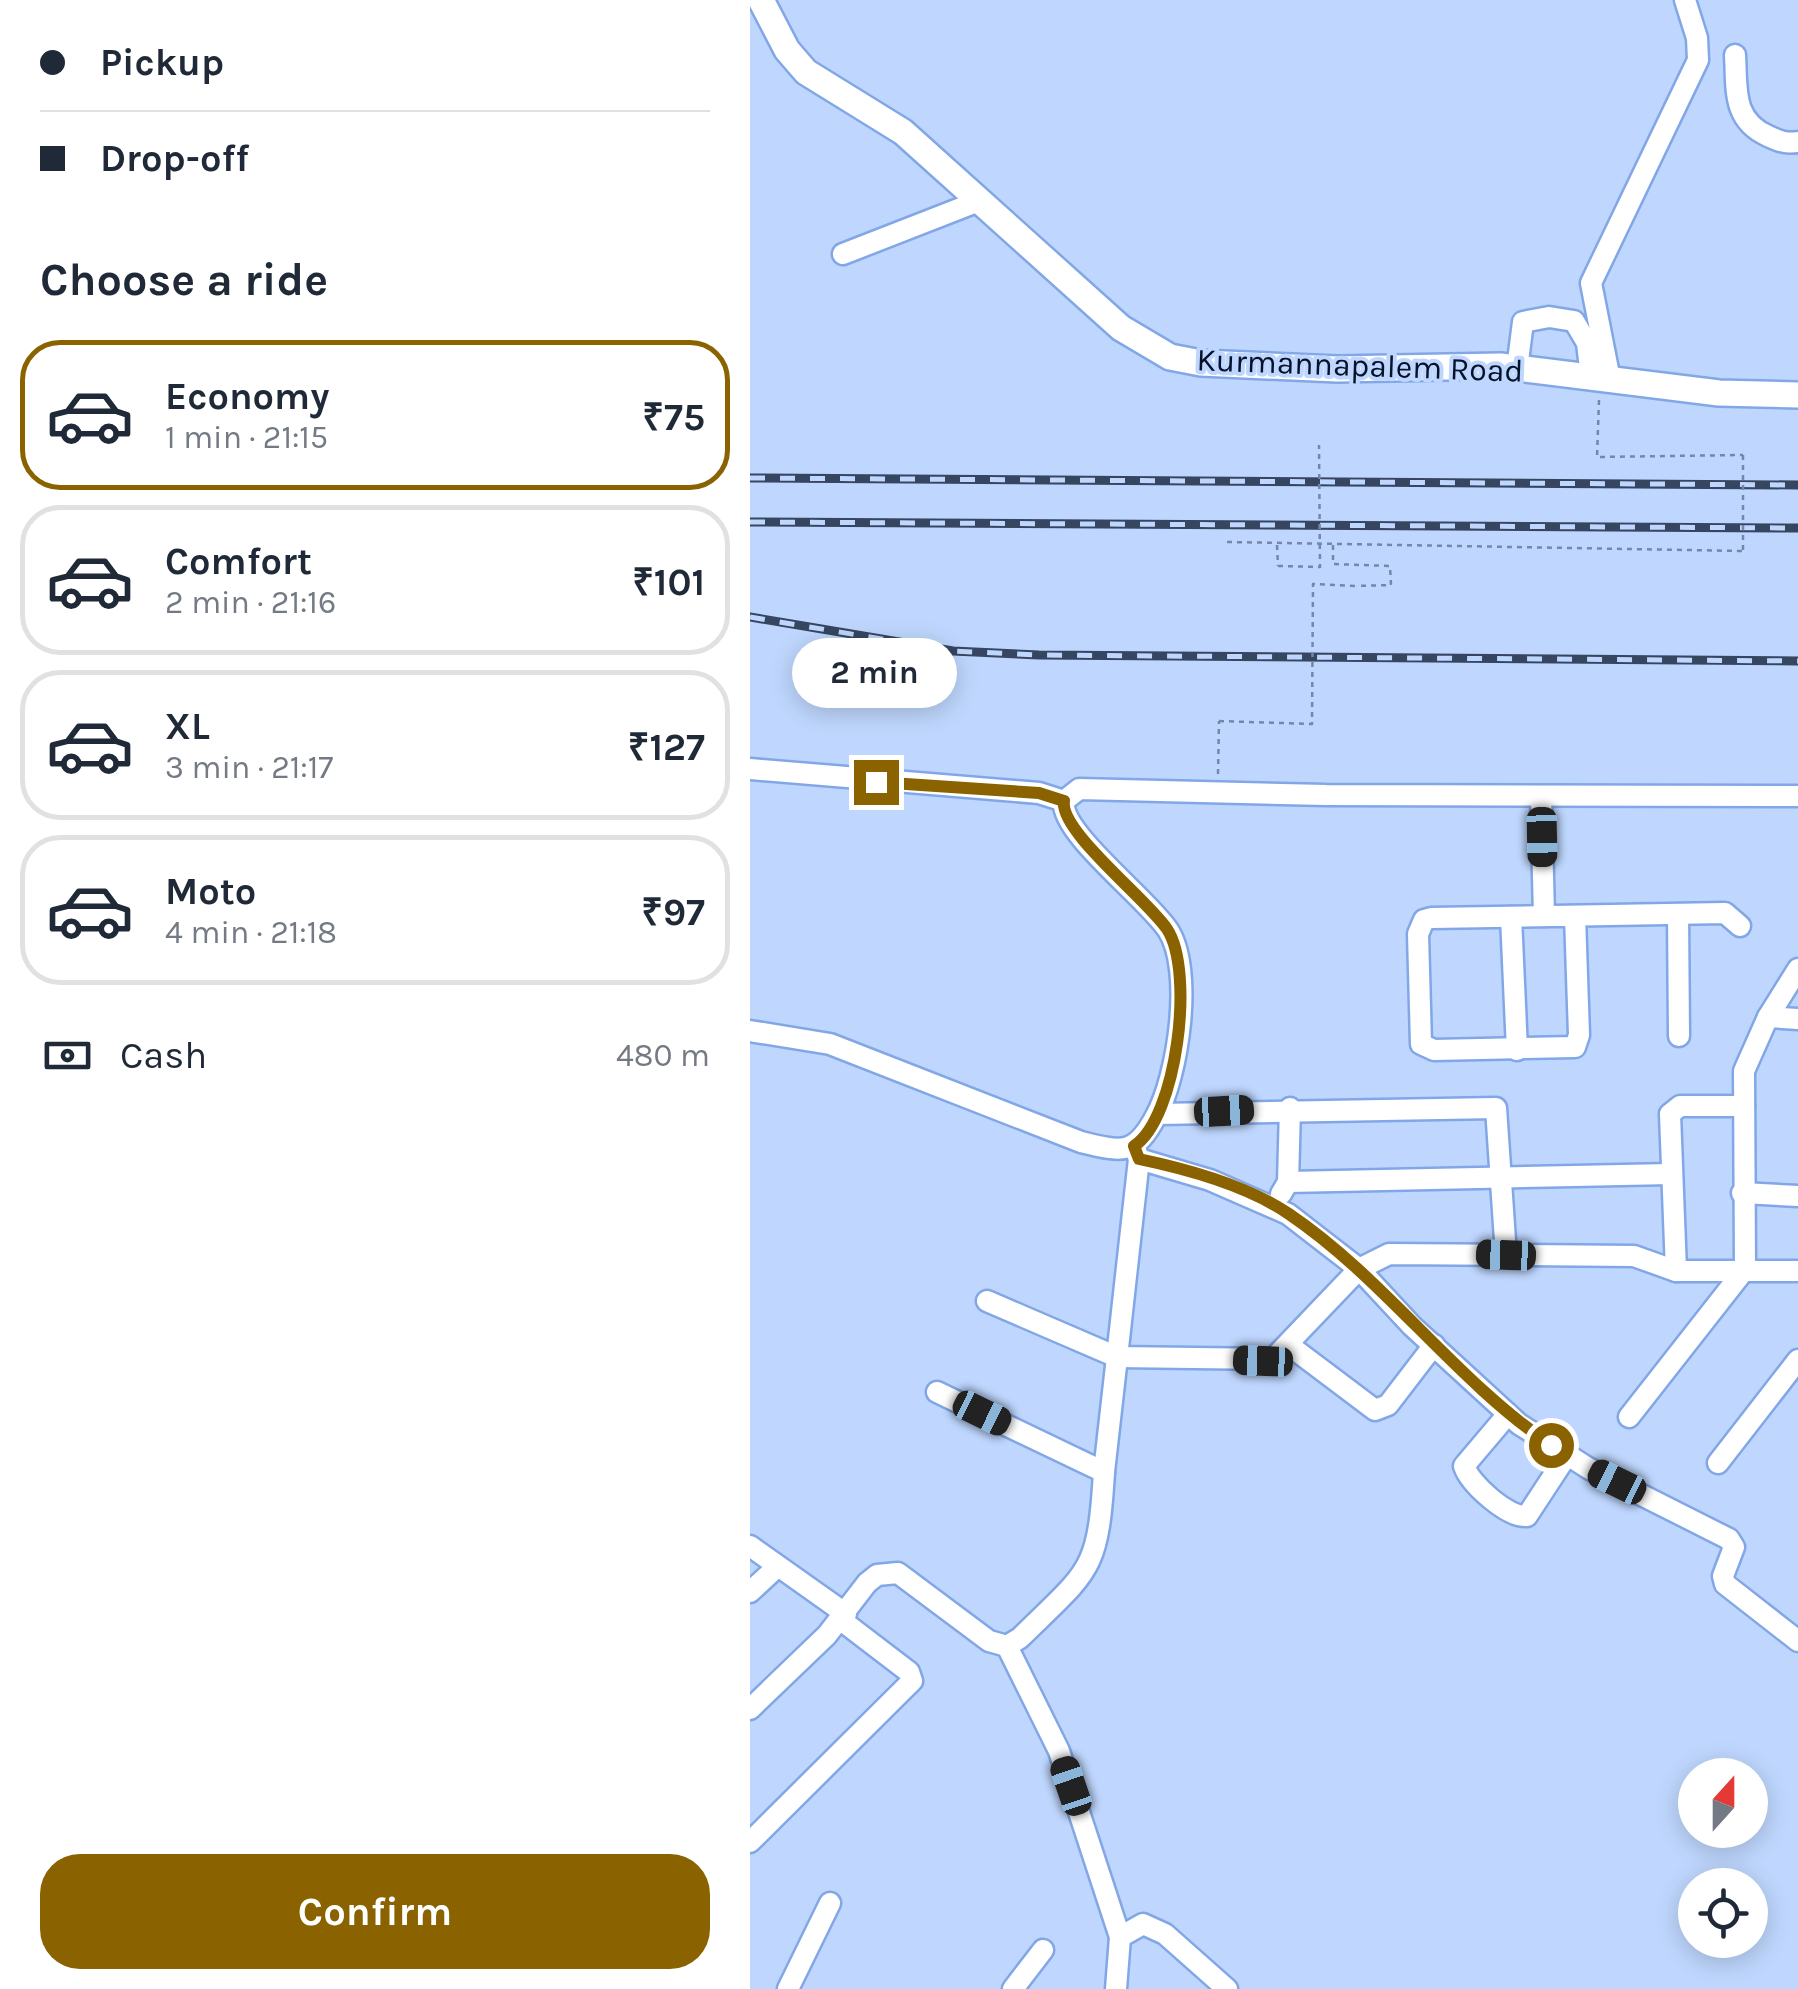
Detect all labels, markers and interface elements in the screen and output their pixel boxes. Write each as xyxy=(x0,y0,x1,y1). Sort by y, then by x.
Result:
text: Pickup xyxy=(100,40,224,85)
text: Drop-off xyxy=(100,136,249,181)
text: Choose a ride xyxy=(40,254,328,306)
street label: Kurmannapalem Road xyxy=(1196,341,1524,390)
icon: car xyxy=(45,370,135,460)
text: Economy xyxy=(165,374,329,419)
text: ₹75 xyxy=(642,395,705,440)
text: 1 min · 21:15 xyxy=(165,419,328,456)
icon: car xyxy=(45,535,135,625)
text: Comfort xyxy=(165,539,312,584)
text: ₹101 xyxy=(632,560,705,605)
text: 2 min · 21:16 xyxy=(165,584,336,621)
callout: 2 min xyxy=(794,637,958,707)
text: 2 min xyxy=(830,654,919,691)
icon: car xyxy=(45,700,135,790)
text: XL xyxy=(165,704,210,749)
text: ₹127 xyxy=(628,725,705,770)
text: 3 min · 21:17 xyxy=(165,749,333,786)
route end xyxy=(854,760,899,805)
car xyxy=(1526,807,1558,867)
icon: car xyxy=(45,865,135,955)
text: Moto xyxy=(165,869,256,914)
text: ₹97 xyxy=(641,890,705,935)
text: 4 min · 21:18 xyxy=(165,914,337,951)
icon: cash xyxy=(40,1028,95,1083)
text: Cash xyxy=(120,1033,207,1078)
text: 480 m xyxy=(616,1037,710,1074)
car xyxy=(1193,1094,1255,1128)
car xyxy=(1475,1239,1537,1271)
car xyxy=(1232,1345,1294,1377)
car xyxy=(948,1386,1016,1440)
route start xyxy=(1529,1423,1574,1468)
car xyxy=(1583,1455,1651,1509)
car xyxy=(1047,1753,1095,1819)
north arrow xyxy=(1678,1758,1768,1848)
map controls xyxy=(1678,1758,1768,1958)
button: Confirm xyxy=(40,1854,710,1969)
button: locate xyxy=(1678,1868,1768,1958)

